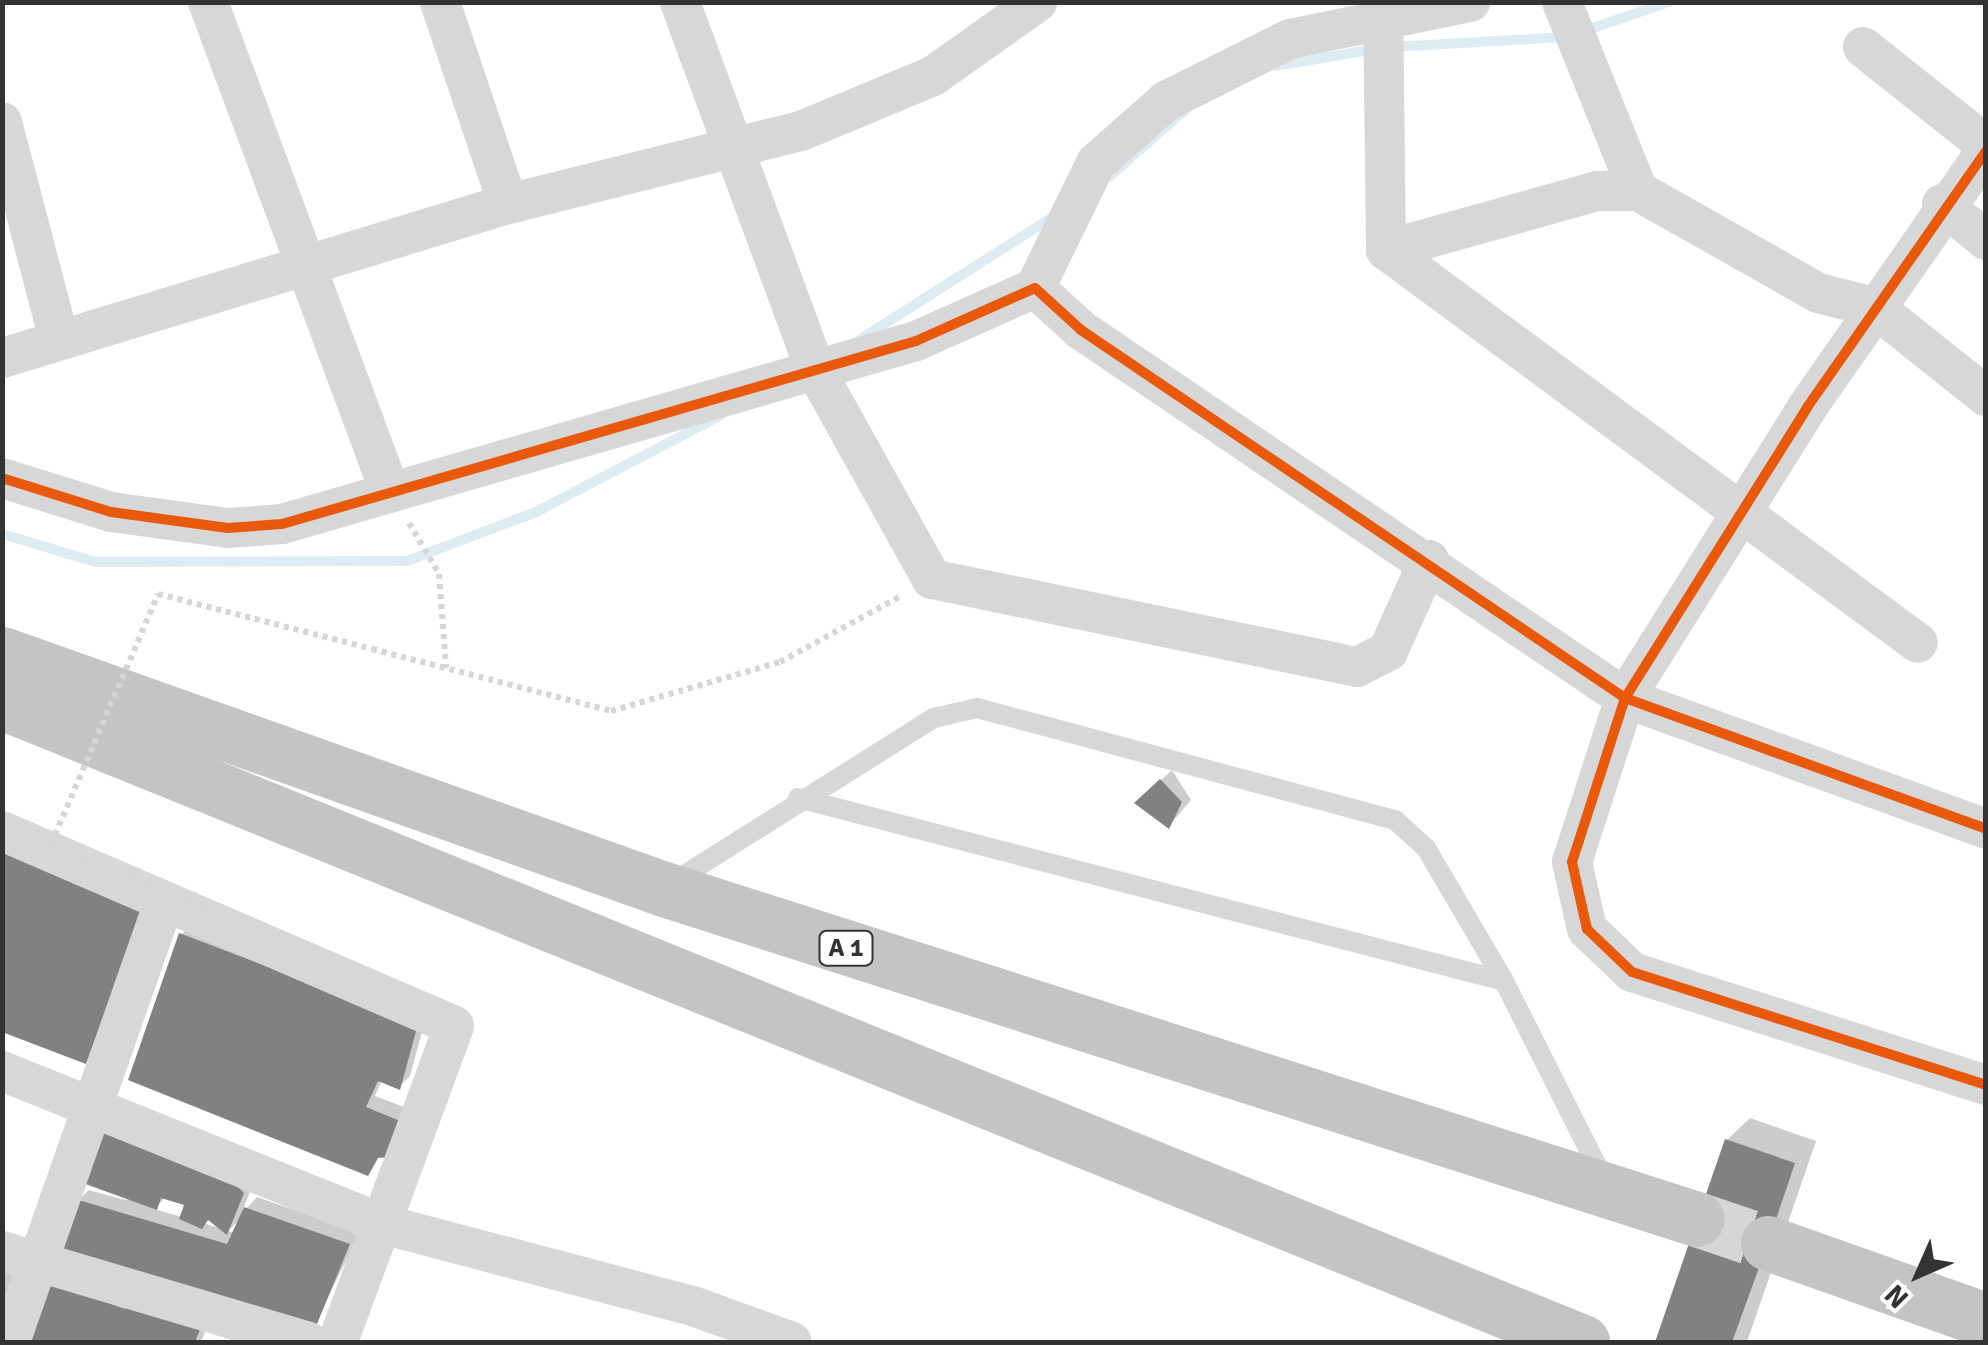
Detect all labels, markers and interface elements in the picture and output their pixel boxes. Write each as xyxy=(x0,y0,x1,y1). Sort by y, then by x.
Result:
road number: A 1 xyxy=(818,928,874,968)
north arrow xyxy=(1868,1225,1968,1325)
text: N xyxy=(1878,1277,1916,1315)

